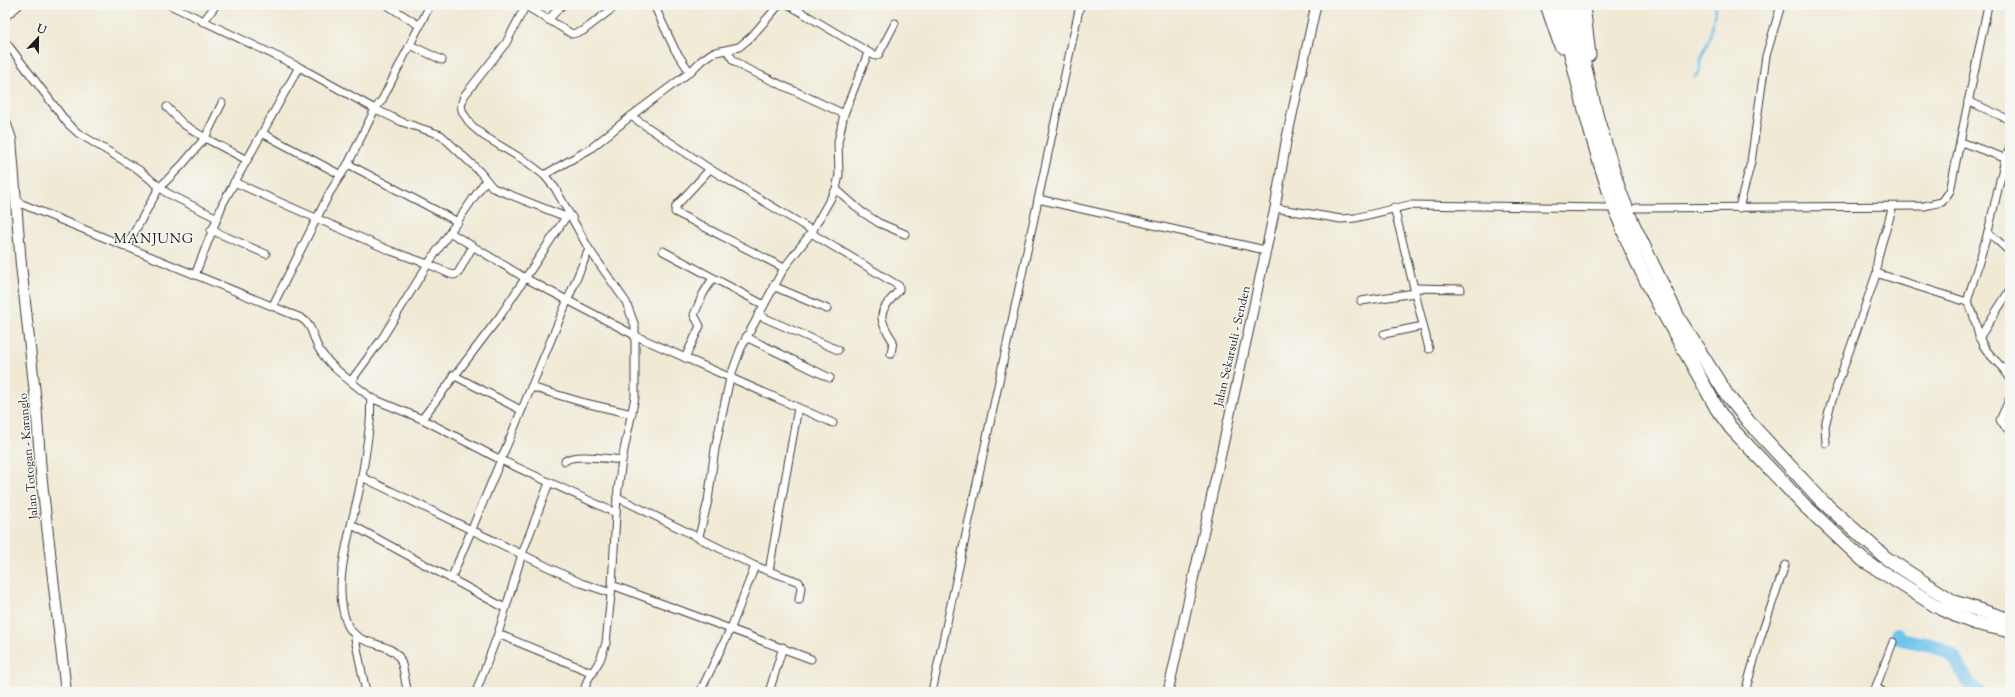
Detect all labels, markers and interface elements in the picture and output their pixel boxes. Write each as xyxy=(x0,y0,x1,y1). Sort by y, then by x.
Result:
north arrow xyxy=(18,18,58,58)
text: U xyxy=(33,20,49,39)
district label: MANJUNG xyxy=(114,230,194,250)
street label: Jalan Sekarsuli - Senden xyxy=(1210,284,1256,409)
street label: Jalan Totogan - Karanglo xyxy=(14,392,44,521)

